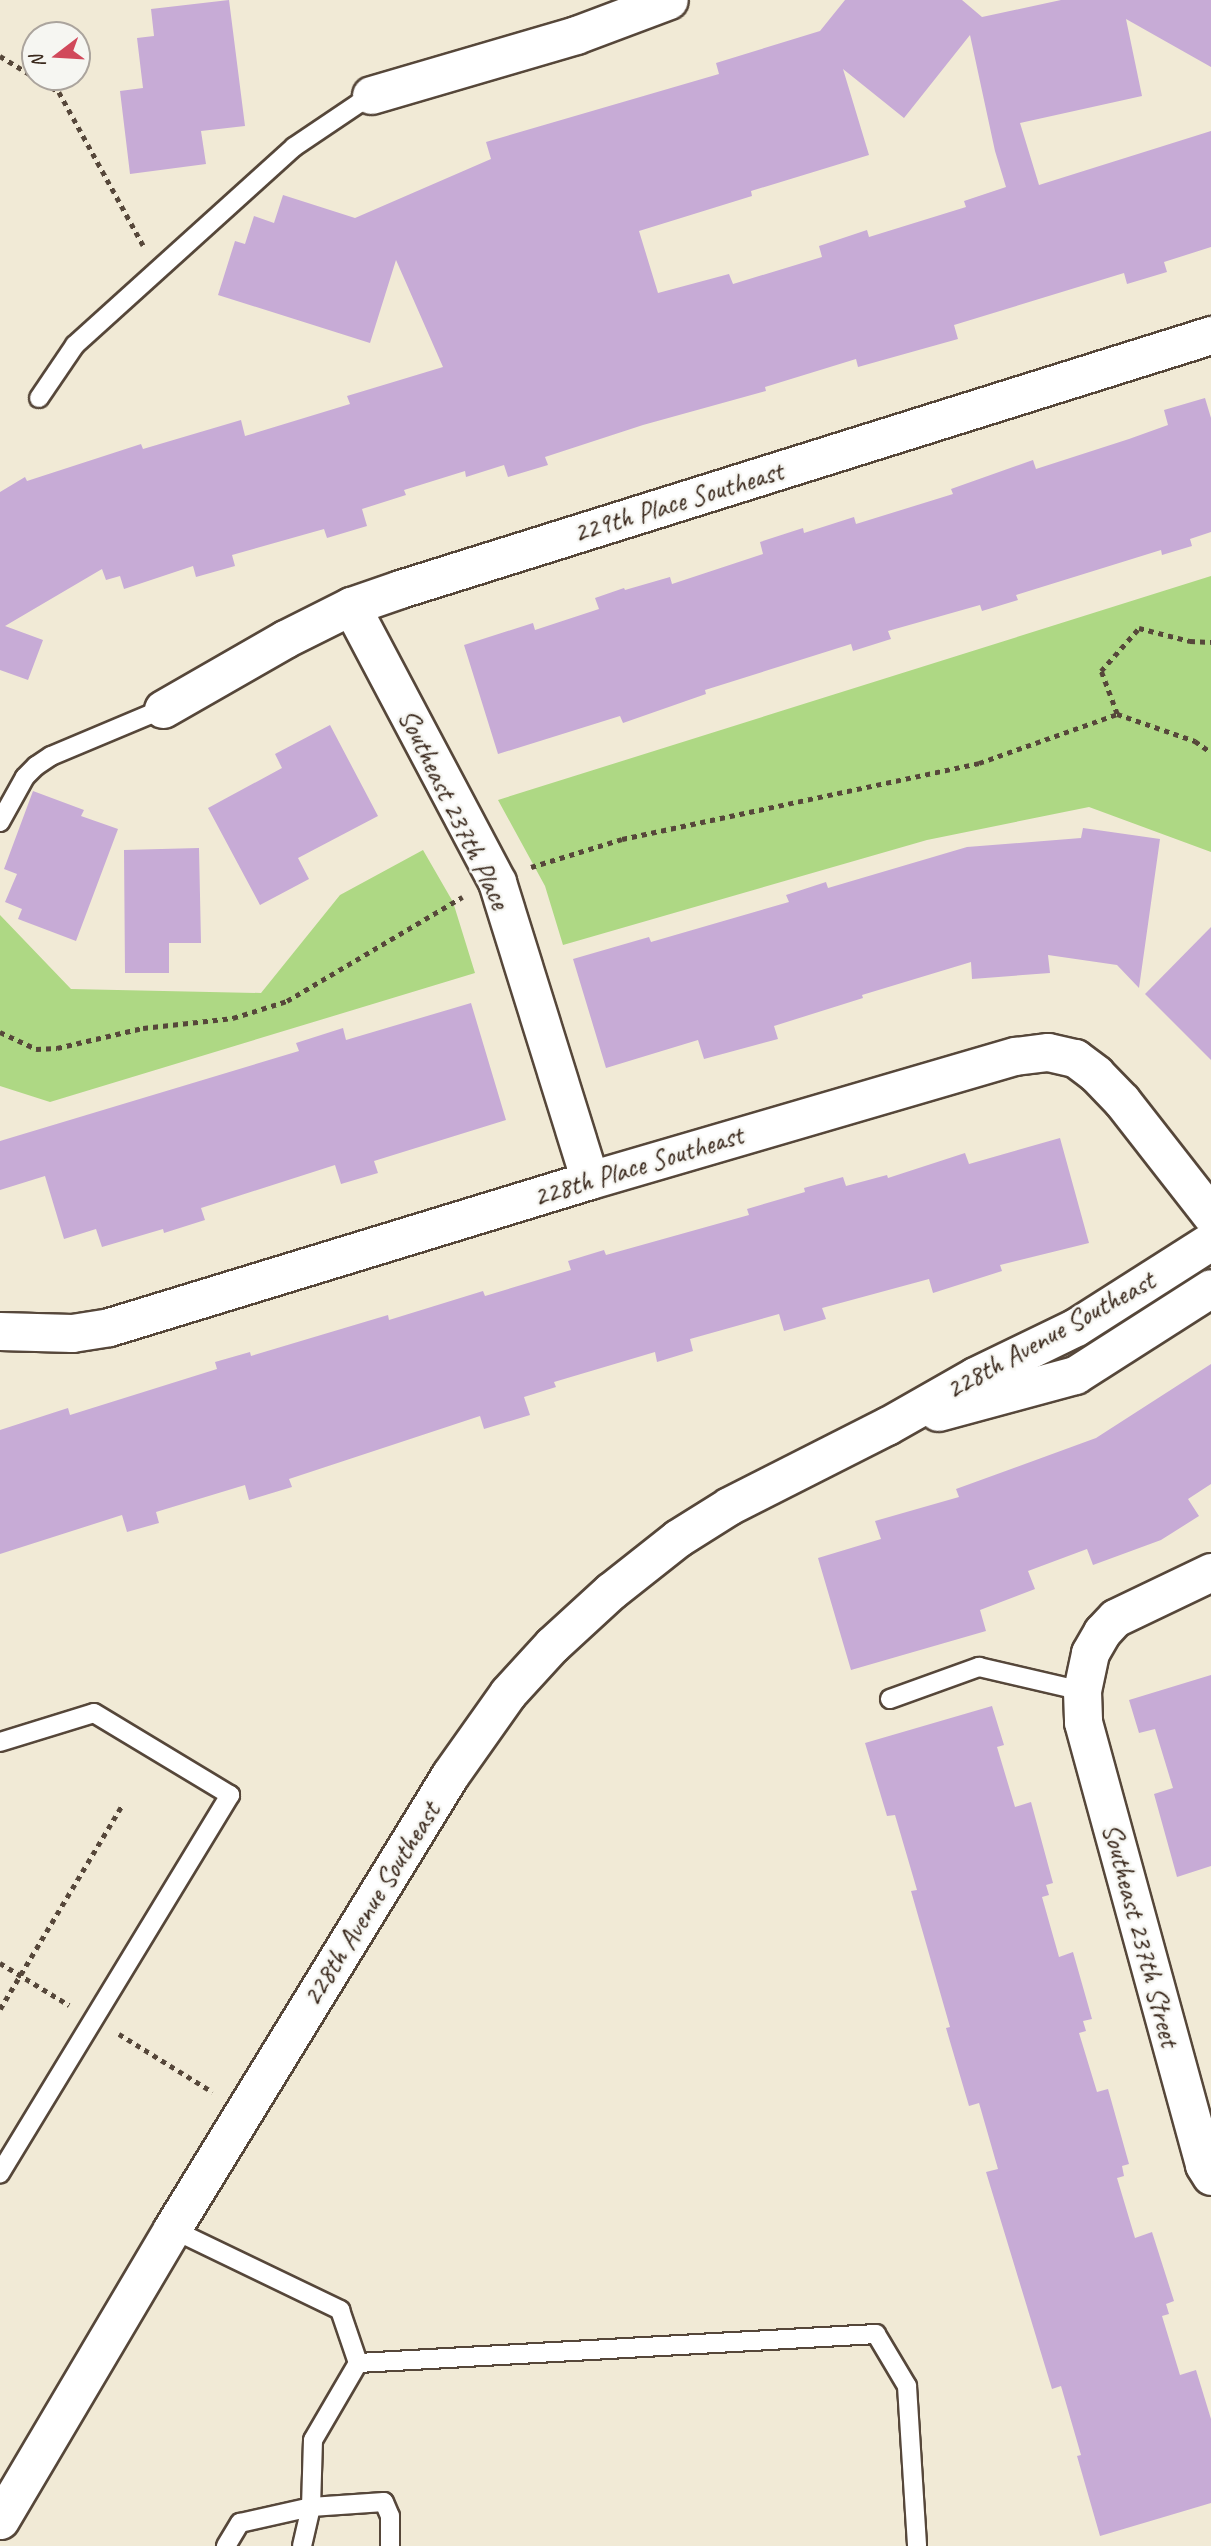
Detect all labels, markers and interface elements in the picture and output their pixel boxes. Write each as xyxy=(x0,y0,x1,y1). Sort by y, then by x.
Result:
north arrow xyxy=(21,21,91,91)
text: N xyxy=(25,52,51,71)
street label: 229th Place Southeast xyxy=(569,454,787,550)
street label: Southeast 237th Place xyxy=(391,704,517,914)
street label: 228th Place Southeast xyxy=(529,1118,747,1214)
street label: 228th Avenue Southeast xyxy=(940,1264,1160,1406)
street label: 228th Avenue Southeast xyxy=(295,1796,447,2012)
street label: Southeast 237th Street xyxy=(1095,1820,1187,2050)

